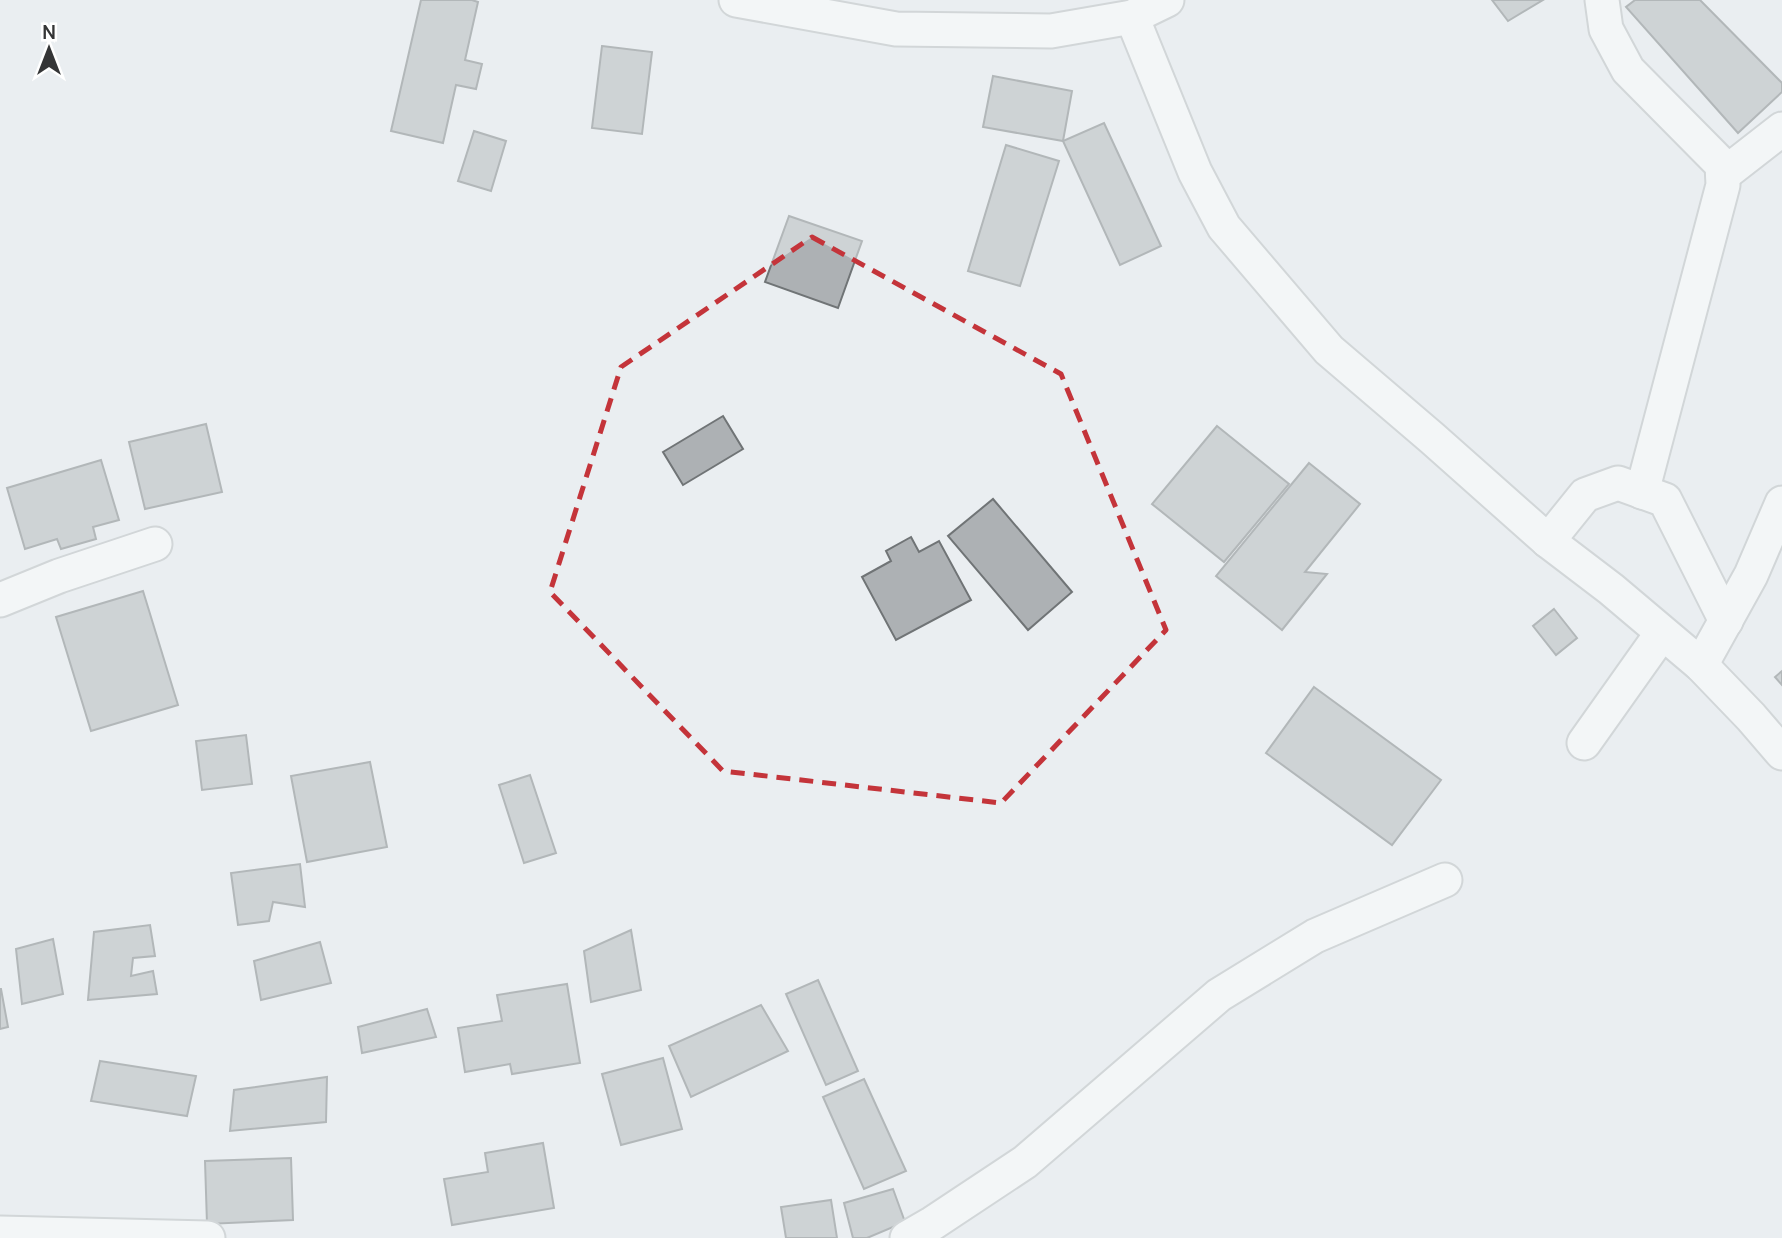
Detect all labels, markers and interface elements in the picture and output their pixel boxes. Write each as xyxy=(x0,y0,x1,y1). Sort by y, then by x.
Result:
north arrow xyxy=(14,14,84,84)
text: N xyxy=(42,19,56,45)

